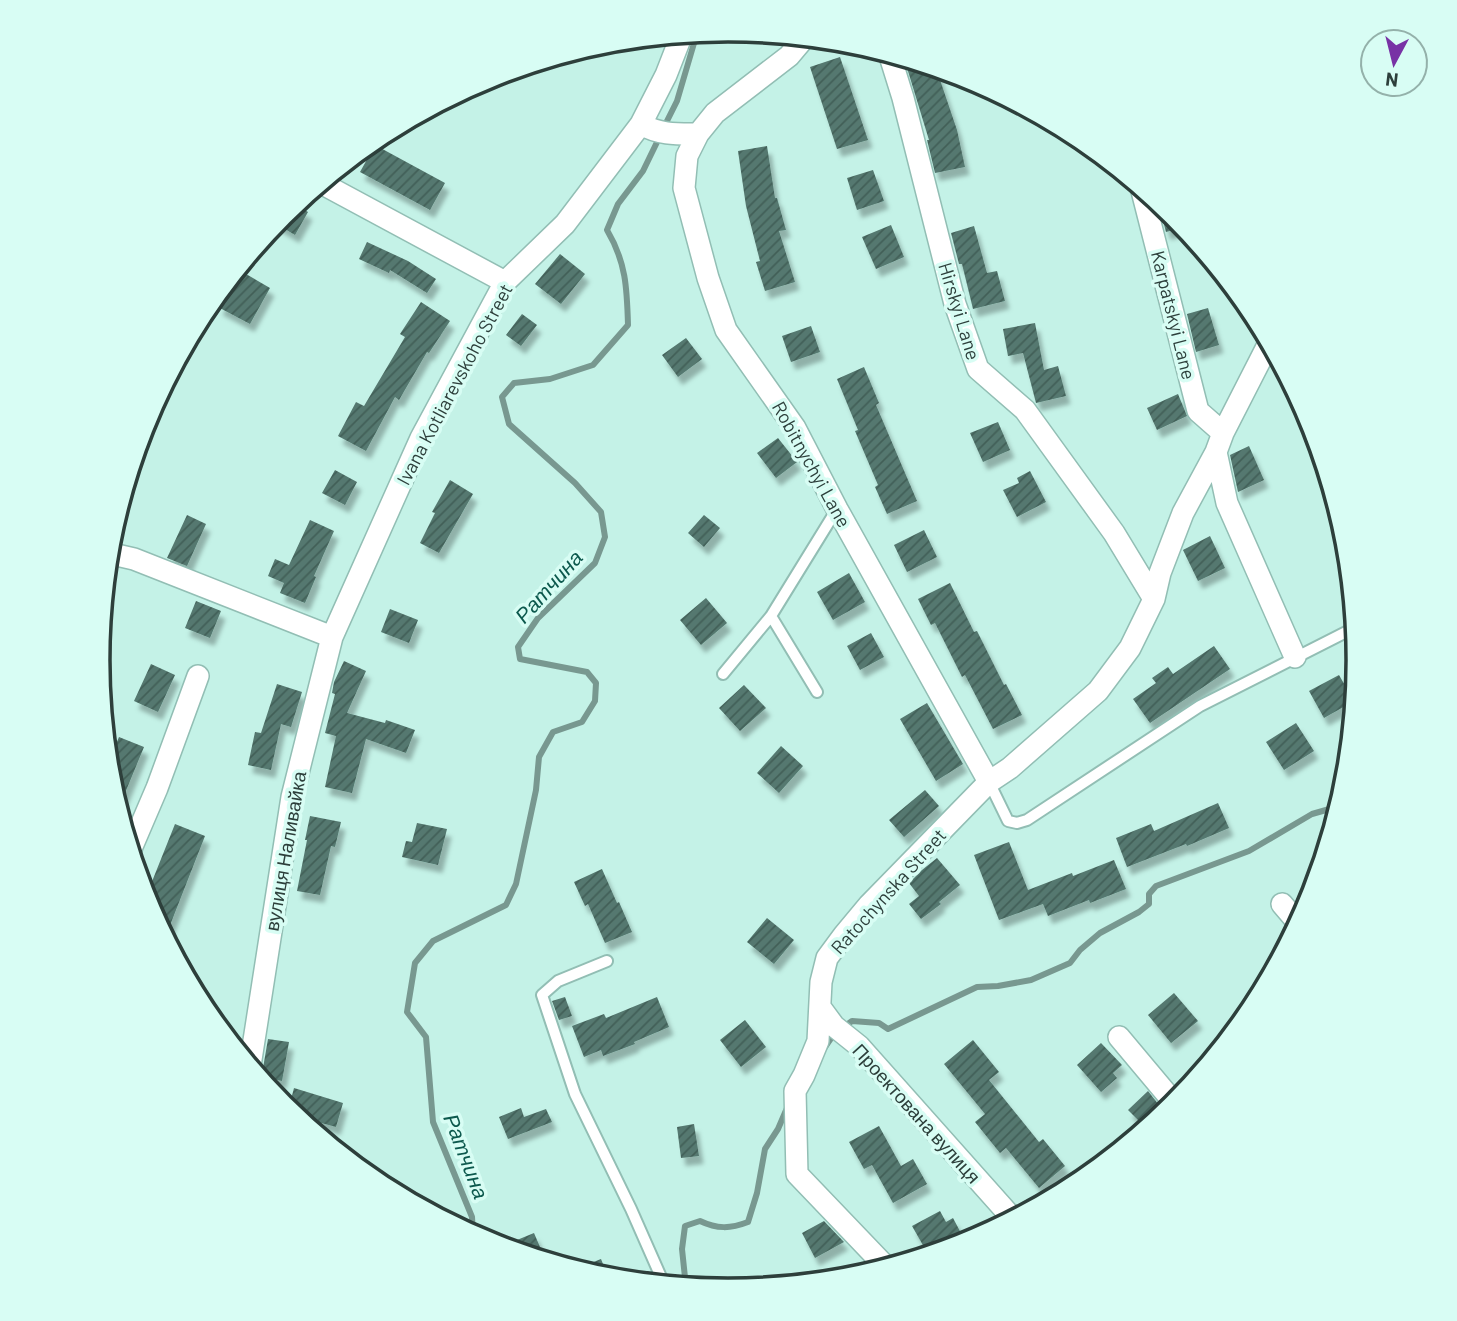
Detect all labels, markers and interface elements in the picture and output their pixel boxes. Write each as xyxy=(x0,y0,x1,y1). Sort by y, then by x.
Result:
north arrow xyxy=(1359,28,1429,98)
text: N xyxy=(1384,68,1400,93)
street label: Karpatskyi Lane xyxy=(1147,248,1201,382)
street label: Hirskyi Lane xyxy=(934,259,986,363)
street label: Ivana Kotliarevskoho Street xyxy=(391,279,517,489)
street label: Robitnychyi Lane xyxy=(768,397,856,531)
water label: Ратчина xyxy=(509,545,587,627)
street label: вулиця Наливайка xyxy=(260,769,310,933)
street label: Ratochynska Street xyxy=(826,823,950,959)
street label: Проектована вулиця xyxy=(848,1038,986,1188)
water label: Ратчина xyxy=(439,1110,495,1202)

